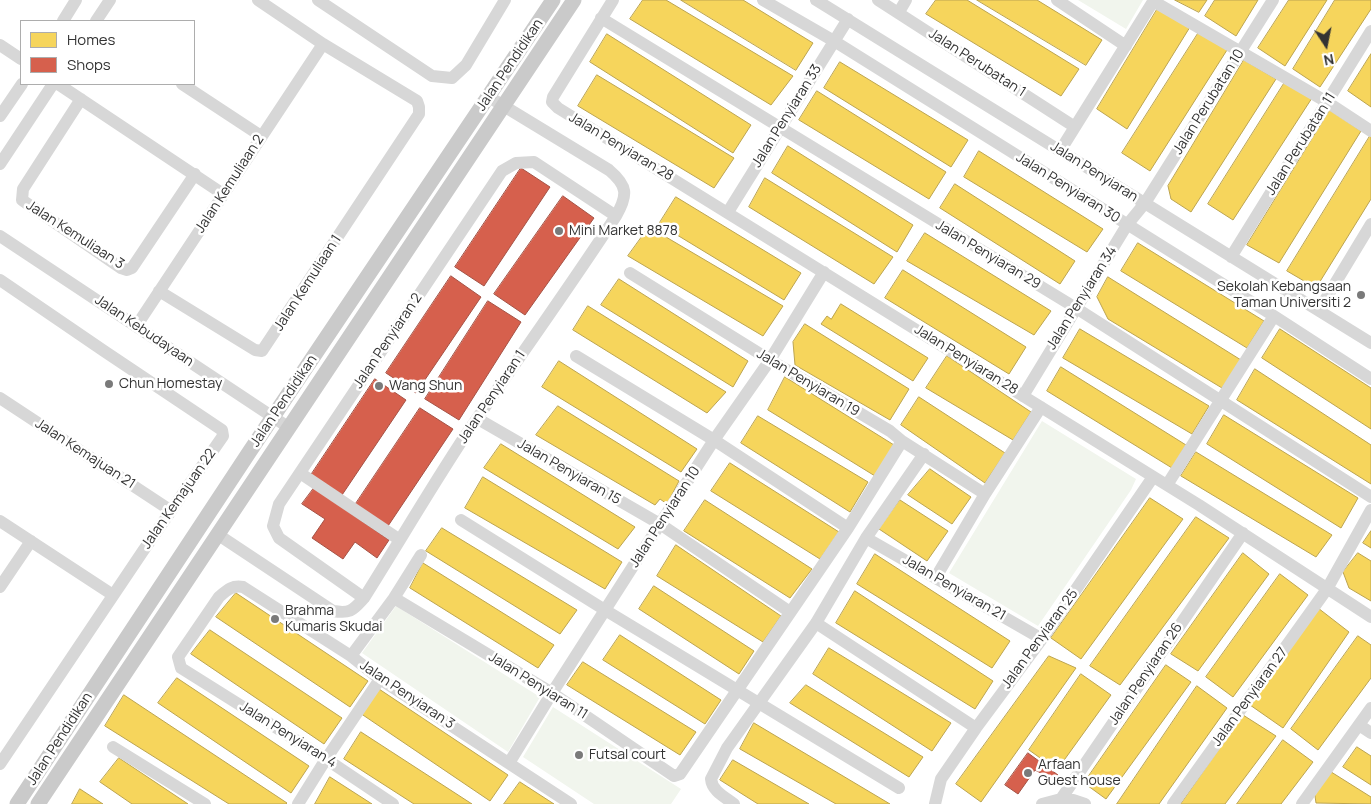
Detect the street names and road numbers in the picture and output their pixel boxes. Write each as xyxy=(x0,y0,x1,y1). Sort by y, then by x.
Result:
street label: Jalan Pendidikan xyxy=(473,16,547,114)
street label: Jalan Perubatan 1 xyxy=(925,25,1029,101)
street label: Jalan Perubatan 10 xyxy=(1170,46,1248,158)
street label: Jalan Penyiaran 33 xyxy=(748,61,826,171)
street label: Jalan Perubatan 11 xyxy=(1263,90,1339,198)
street label: Jalan Penyiaran 28 xyxy=(566,109,676,185)
street label: Jalan Kemuliaan 2 xyxy=(192,132,268,236)
street label: Jalan Penyiaran xyxy=(1047,138,1141,206)
street label: Jalan Penyiaran 30 xyxy=(1013,149,1123,227)
street label: Jalan Kemuliaan 3 xyxy=(23,197,127,273)
street label: Jalan Penyiaran 29 xyxy=(932,217,1044,293)
street label: Jalan Kemuliaan 1 xyxy=(271,232,345,334)
street label: Jalan Penyiaran 34 xyxy=(1043,243,1121,353)
street label: Jalan Penyiaran 2 xyxy=(350,290,426,392)
street label: Jalan Kebudayaan xyxy=(91,292,197,370)
street label: Jalan Penyiaran 28 xyxy=(911,321,1021,399)
street label: Jalan Penyiaran 19 xyxy=(753,346,863,420)
street label: Jalan Penyiaran 1 xyxy=(455,347,529,447)
street label: Jalan Pendidikan xyxy=(247,352,321,450)
street label: Jalan Kemajuan 21 xyxy=(32,415,138,493)
street label: Jalan Penyiaran 15 xyxy=(514,436,624,508)
street label: Jalan Kemajuan 22 xyxy=(138,446,220,552)
street label: Jalan Penyiaran 10 xyxy=(626,463,704,571)
street label: Jalan Penyiaran 21 xyxy=(899,552,1009,624)
street label: Jalan Penyiaran 25 xyxy=(998,586,1082,692)
street label: Jalan Penyiaran 26 xyxy=(1106,620,1186,728)
street label: Jalan Penyiaran 27 xyxy=(1209,644,1291,750)
street label: Jalan Penyiaran 11 xyxy=(485,649,591,723)
street label: Jalan Penyiaran 3 xyxy=(356,657,458,733)
street label: Jalan Pendidikan xyxy=(24,689,96,789)
street label: Jalan Penyiaran 4 xyxy=(236,698,340,772)

